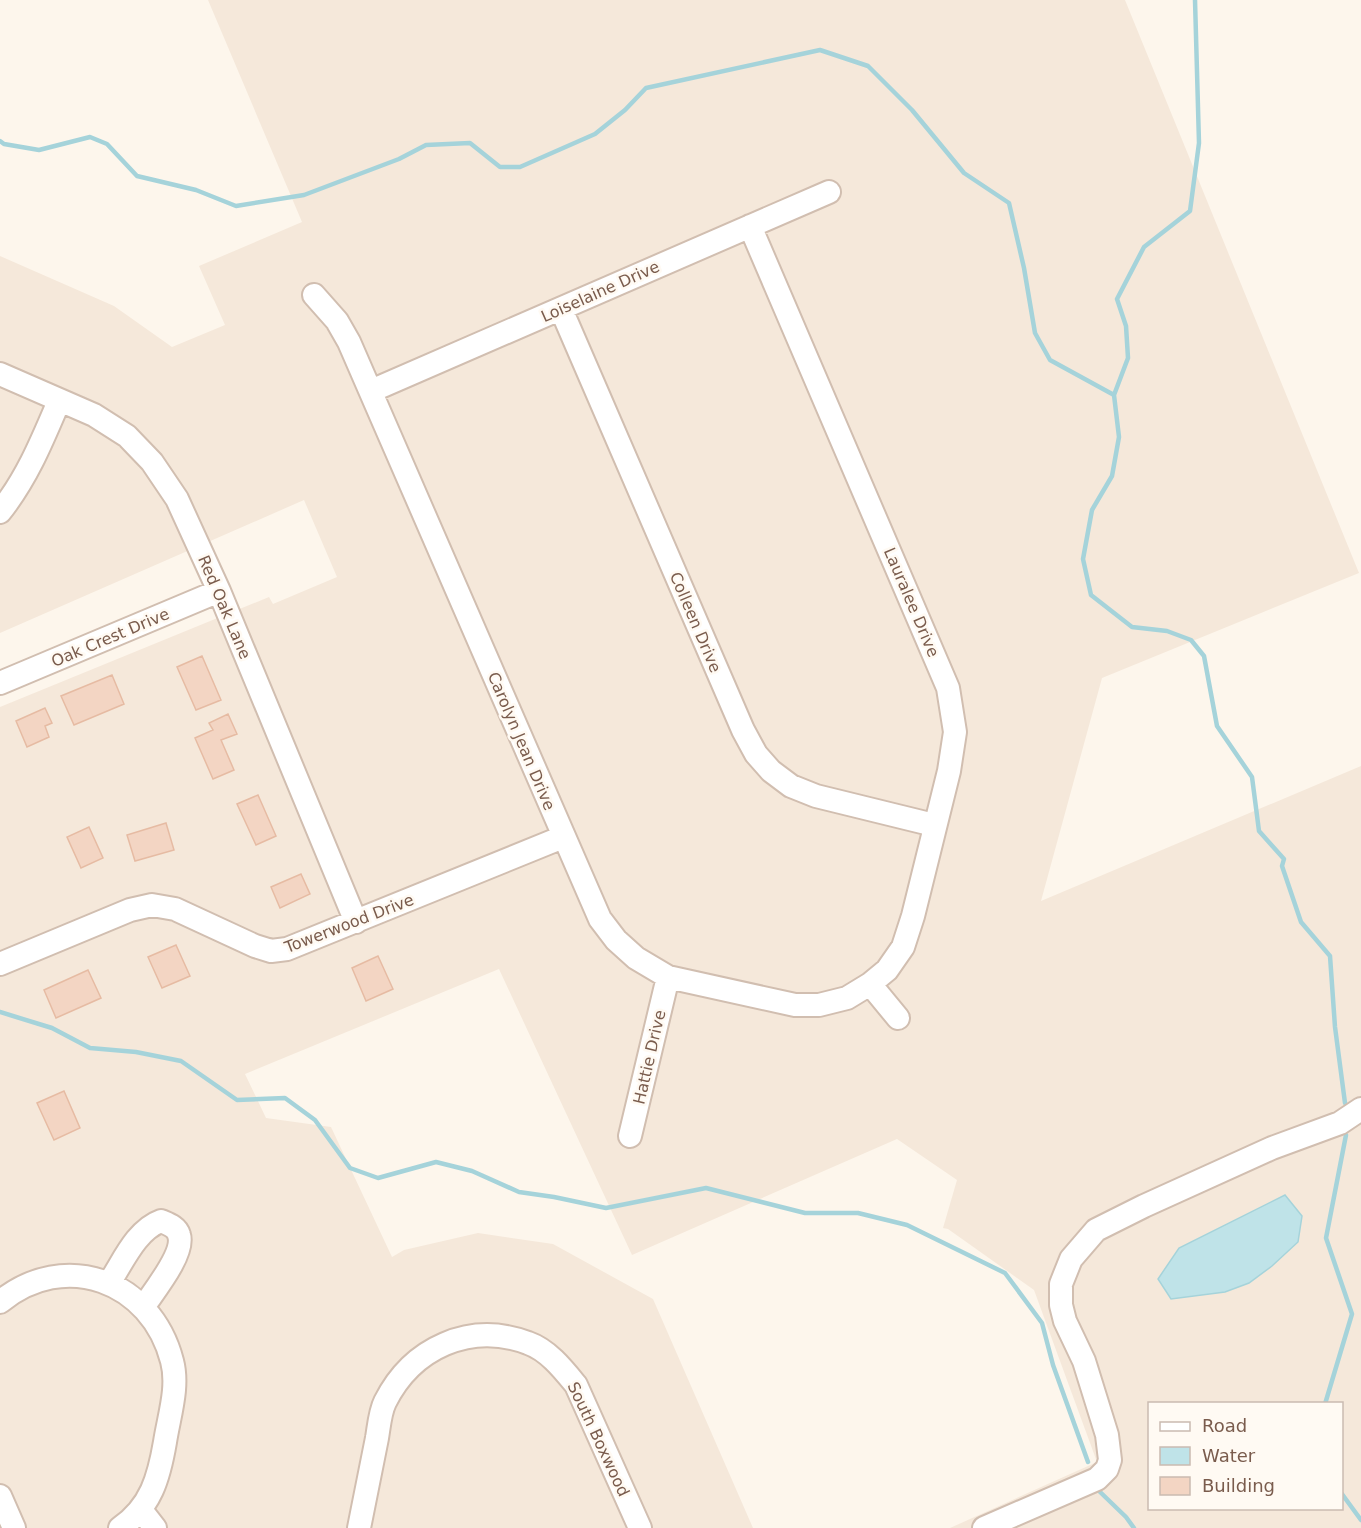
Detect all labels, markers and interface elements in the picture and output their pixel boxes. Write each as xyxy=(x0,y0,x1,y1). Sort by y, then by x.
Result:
street label: Loiselaine Drive xyxy=(538,257,662,326)
street label: Lauralee Drive xyxy=(880,545,943,660)
street label: Red Oak Lane xyxy=(194,552,255,662)
street label: Colleen Drive xyxy=(666,569,725,675)
street label: Oak Crest Drive xyxy=(48,604,172,671)
street label: Carolyn Jean Drive xyxy=(484,669,559,813)
street label: Towerwood Drive xyxy=(281,890,416,957)
street label: Hattie Drive xyxy=(629,1008,670,1106)
street label: South Boxwood xyxy=(564,1379,633,1499)
legend xyxy=(1148,1402,1343,1510)
text: Road xyxy=(1202,1415,1247,1436)
text: Water xyxy=(1202,1445,1256,1466)
text: Building xyxy=(1202,1475,1275,1496)

